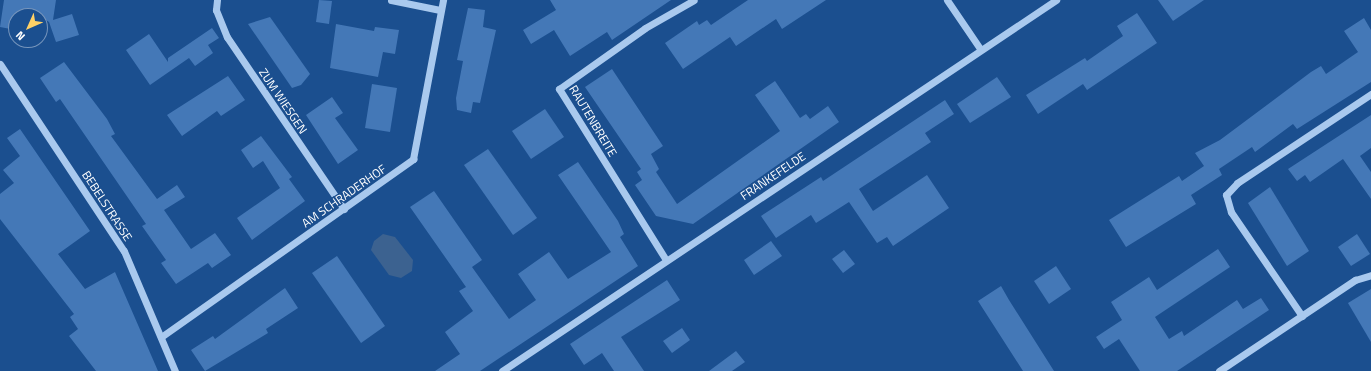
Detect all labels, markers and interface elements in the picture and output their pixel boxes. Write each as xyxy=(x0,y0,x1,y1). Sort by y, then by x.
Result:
north arrow xyxy=(8,8,48,48)
text: N xyxy=(12,27,29,44)
street label: ZUM WIESGEN xyxy=(256,66,310,136)
street label: RAUTENBREITE xyxy=(566,83,620,159)
street label: FRANKEFELDE xyxy=(738,149,808,203)
street label: AM SCHRADERHOF xyxy=(299,162,389,230)
street label: BEBELSTRASSE xyxy=(79,168,135,244)

